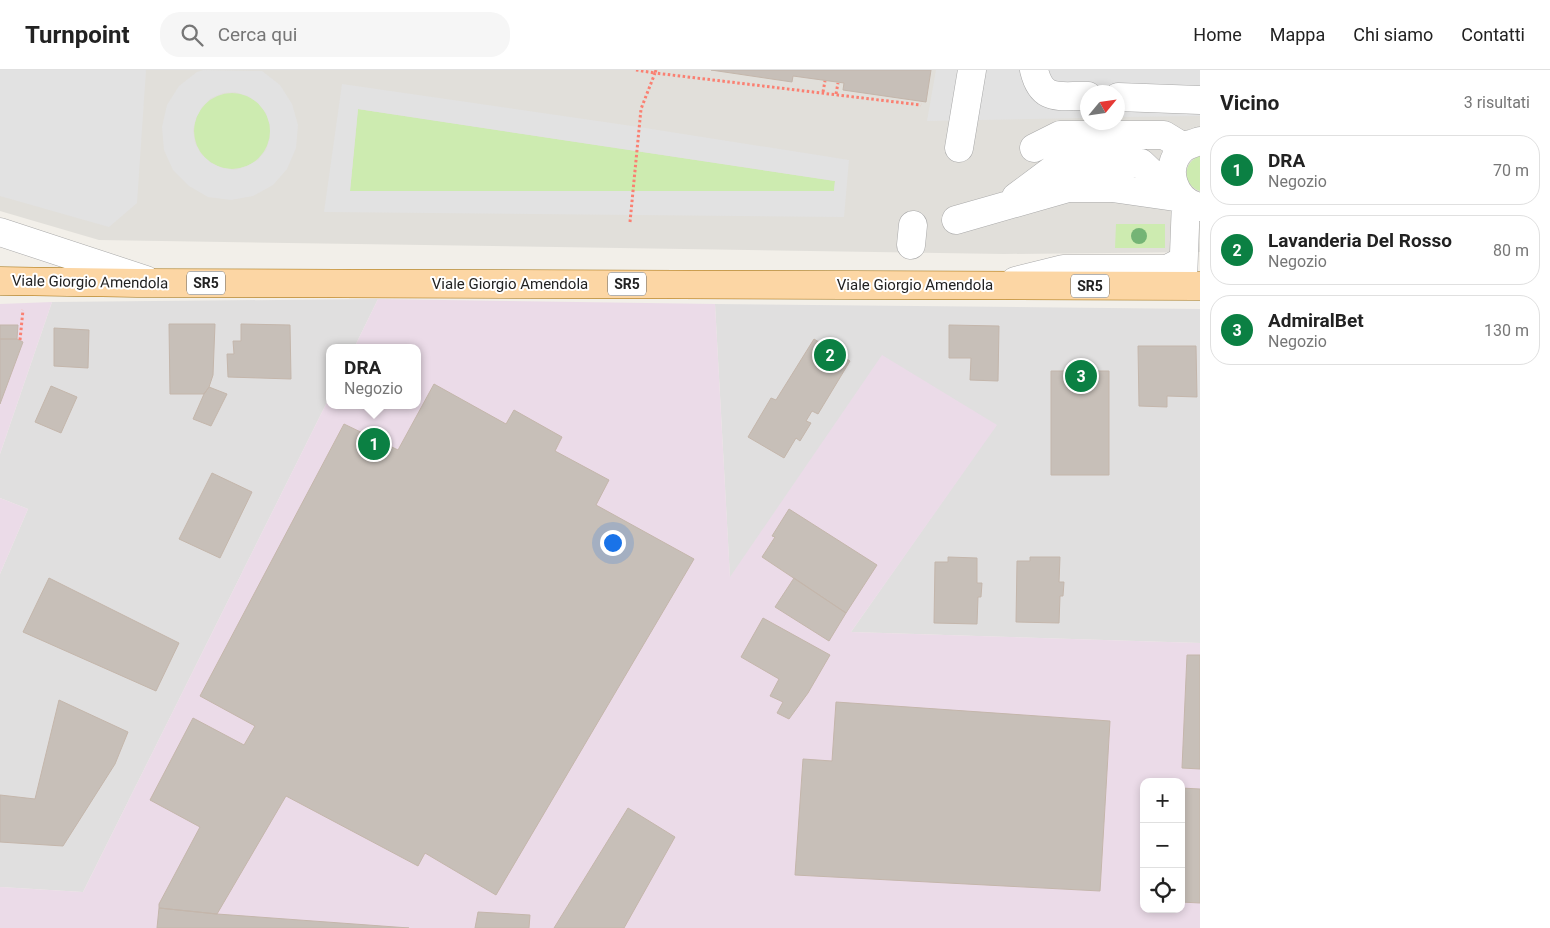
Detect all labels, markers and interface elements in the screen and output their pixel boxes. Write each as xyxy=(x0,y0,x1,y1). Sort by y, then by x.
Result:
search box xyxy=(160,12,510,57)
text: Turnpoint xyxy=(25,21,130,49)
icon: search xyxy=(178,21,206,49)
text: Cerca qui xyxy=(218,23,297,46)
text: Home xyxy=(1193,24,1242,45)
text: Mappa xyxy=(1270,24,1325,45)
text: Chi siamo xyxy=(1353,24,1433,45)
text: Contatti xyxy=(1461,24,1525,45)
north arrow xyxy=(1080,85,1125,130)
text: Vicino xyxy=(1220,91,1279,115)
text: 3 risultati xyxy=(1464,93,1530,112)
text: DRA xyxy=(1268,149,1305,172)
text: 1 xyxy=(1232,161,1242,180)
text: 70 m xyxy=(1493,161,1529,180)
text: Negozio xyxy=(1268,172,1327,191)
text: Lavanderia Del Rosso xyxy=(1268,229,1452,252)
text: 2 xyxy=(1232,241,1242,260)
text: 80 m xyxy=(1493,241,1529,260)
text: Negozio xyxy=(1268,252,1327,271)
street label: Viale Giorgio Amendola xyxy=(12,272,168,292)
road number: SR5 xyxy=(187,272,225,294)
road number: SR5 xyxy=(608,272,646,295)
street label: Viale Giorgio Amendola xyxy=(432,275,588,293)
road number: SR5 xyxy=(1071,275,1109,298)
street label: Viale Giorgio Amendola xyxy=(837,276,993,294)
text: AdmiralBet xyxy=(1268,309,1364,332)
text: 3 xyxy=(1232,321,1242,340)
text: 130 m xyxy=(1484,321,1529,340)
text: Negozio xyxy=(1268,332,1327,351)
pin: 2 xyxy=(814,336,846,374)
popup xyxy=(326,344,421,409)
text: DRA xyxy=(344,356,381,379)
pin: 3 xyxy=(1065,357,1097,395)
text: Negozio xyxy=(344,379,403,398)
pin: 1 xyxy=(358,425,390,463)
your location xyxy=(600,530,626,556)
map controls xyxy=(1140,778,1185,913)
button: + xyxy=(1140,778,1185,823)
button: − xyxy=(1140,823,1185,868)
button: locate xyxy=(1140,868,1185,913)

